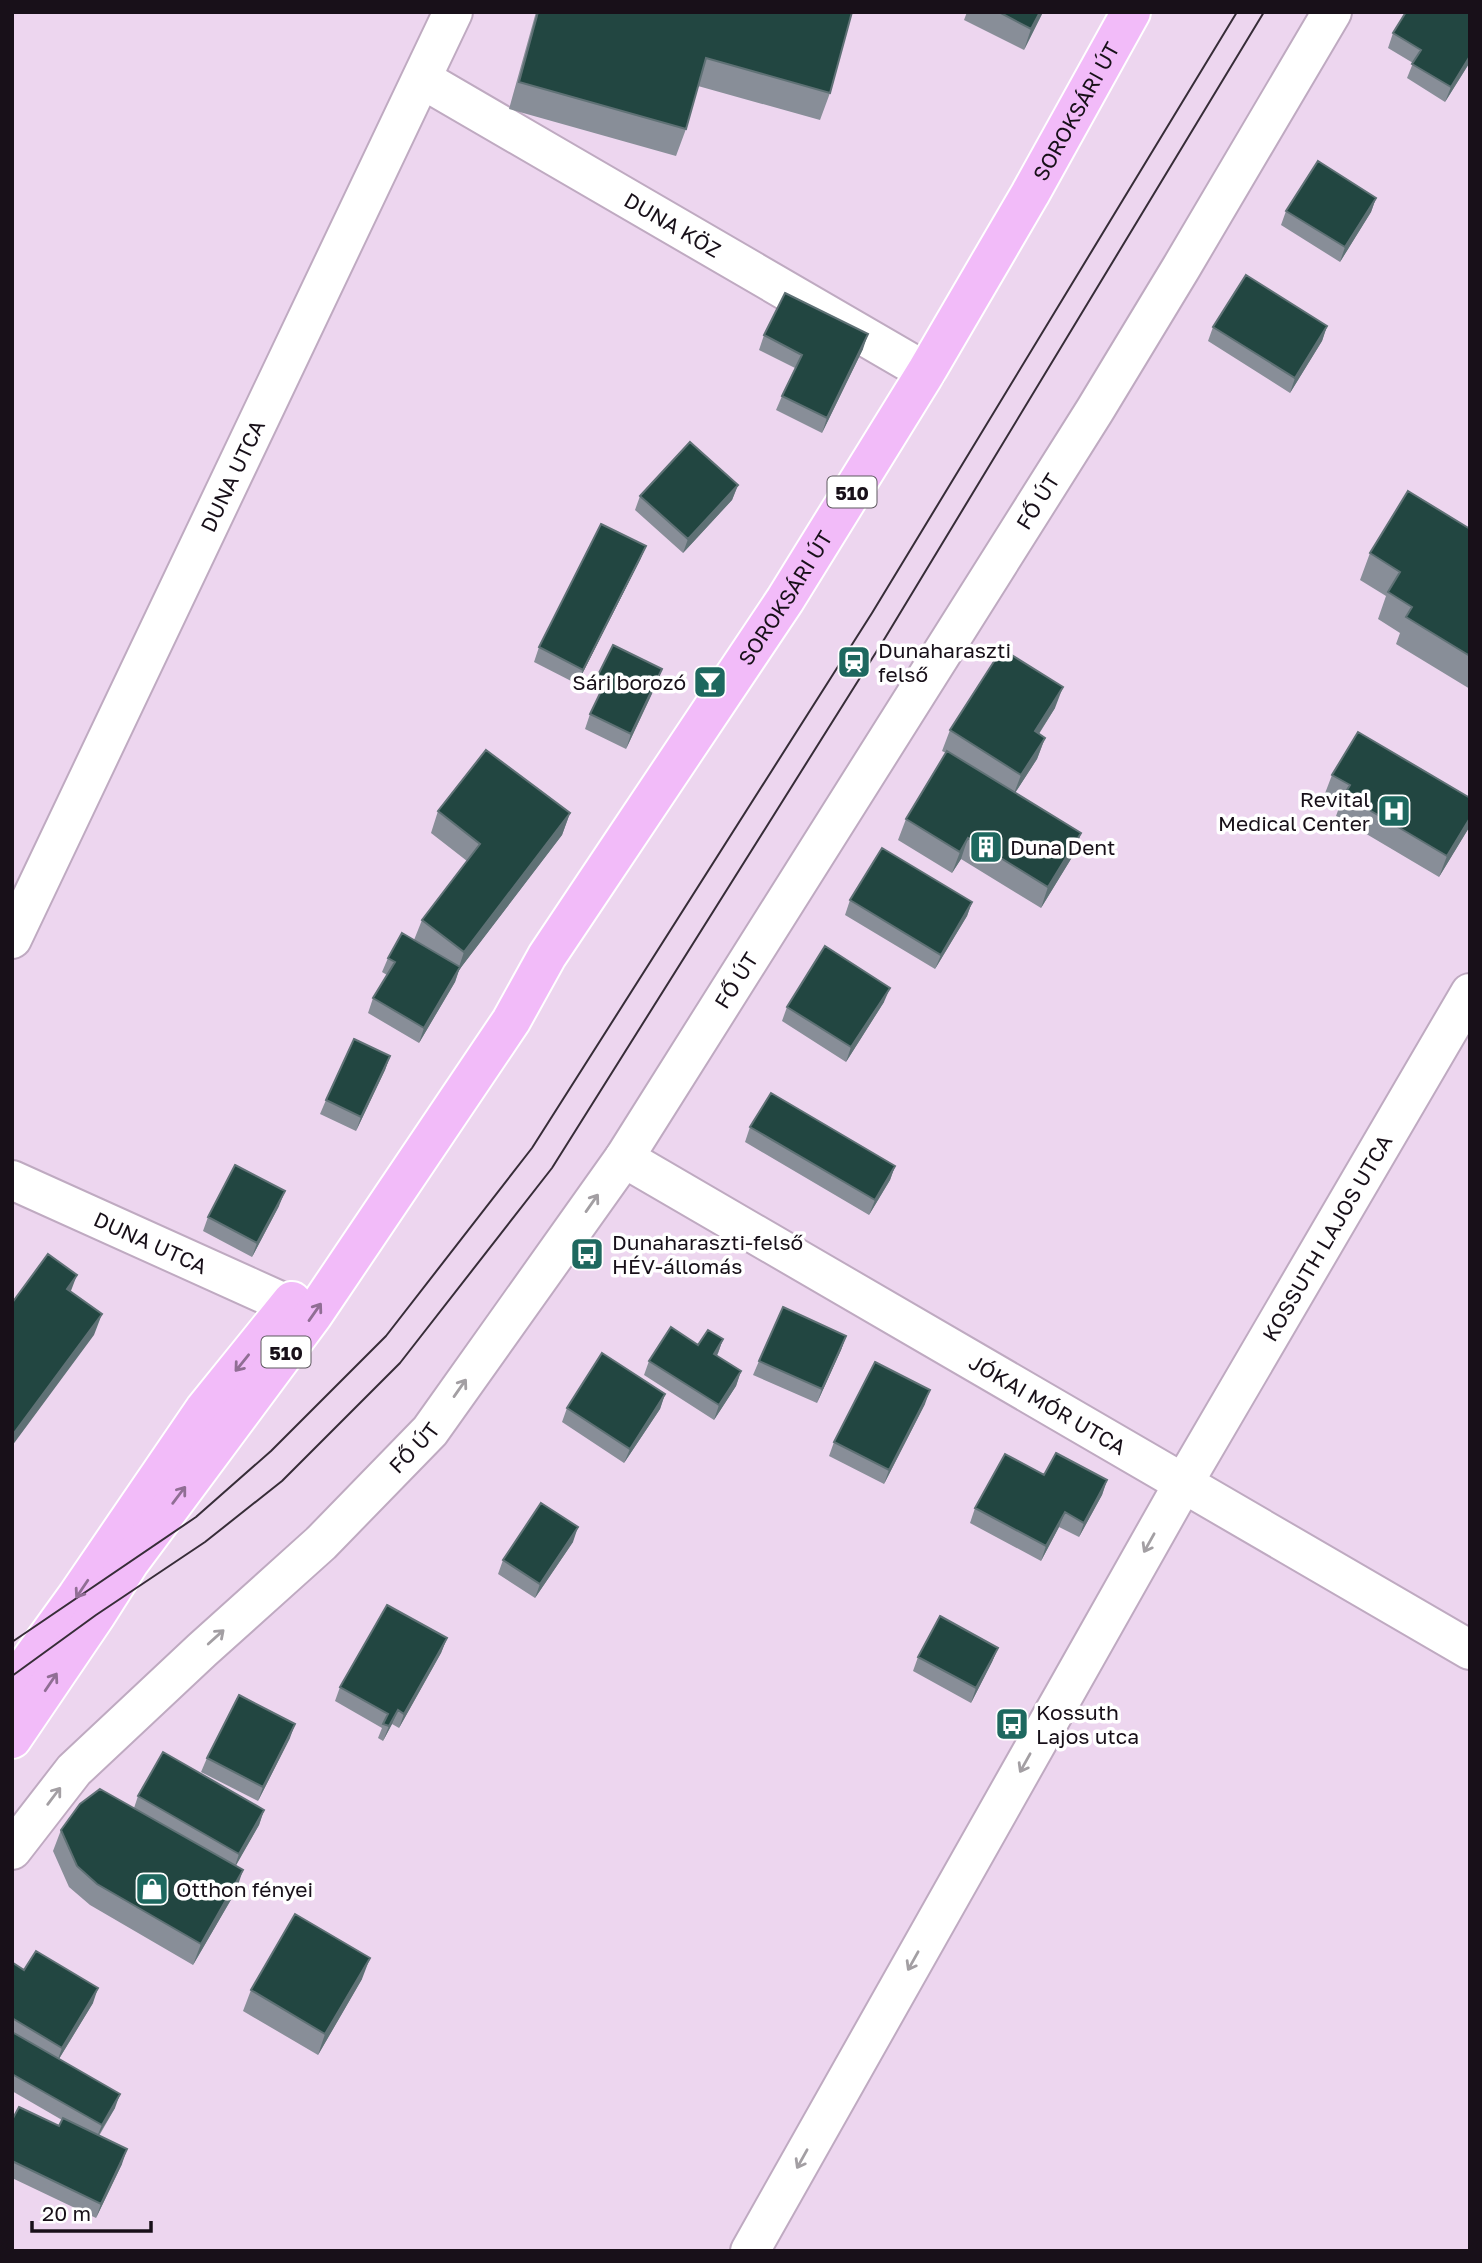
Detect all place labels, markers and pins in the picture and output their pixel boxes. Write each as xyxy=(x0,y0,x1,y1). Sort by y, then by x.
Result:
place label: Dunaharaszti felső xyxy=(878,637,1011,687)
station icon: Dunaharaszti felső xyxy=(835,643,873,681)
bar icon: Sári borozó xyxy=(691,663,729,701)
place label: Sári borozó xyxy=(572,669,686,695)
place label: Revital Medical Center xyxy=(1218,786,1370,836)
hospital icon: Revital Medical Center xyxy=(1375,792,1413,830)
building icon: Duna Dent xyxy=(967,828,1005,866)
place label: Duna Dent xyxy=(1010,834,1115,860)
place label: Dunaharaszti-felső HÉV-állomás xyxy=(612,1229,804,1279)
bus stop icon: Dunaharaszti-felső HÉV-állomás xyxy=(568,1235,606,1273)
place label: Kossuth Lajos utca xyxy=(1036,1699,1139,1749)
bus stop icon: Kossuth Lajos utca xyxy=(993,1705,1031,1743)
shop icon: Otthon fényei xyxy=(133,1870,171,1908)
place label: Otthon fényei xyxy=(176,1876,313,1902)

